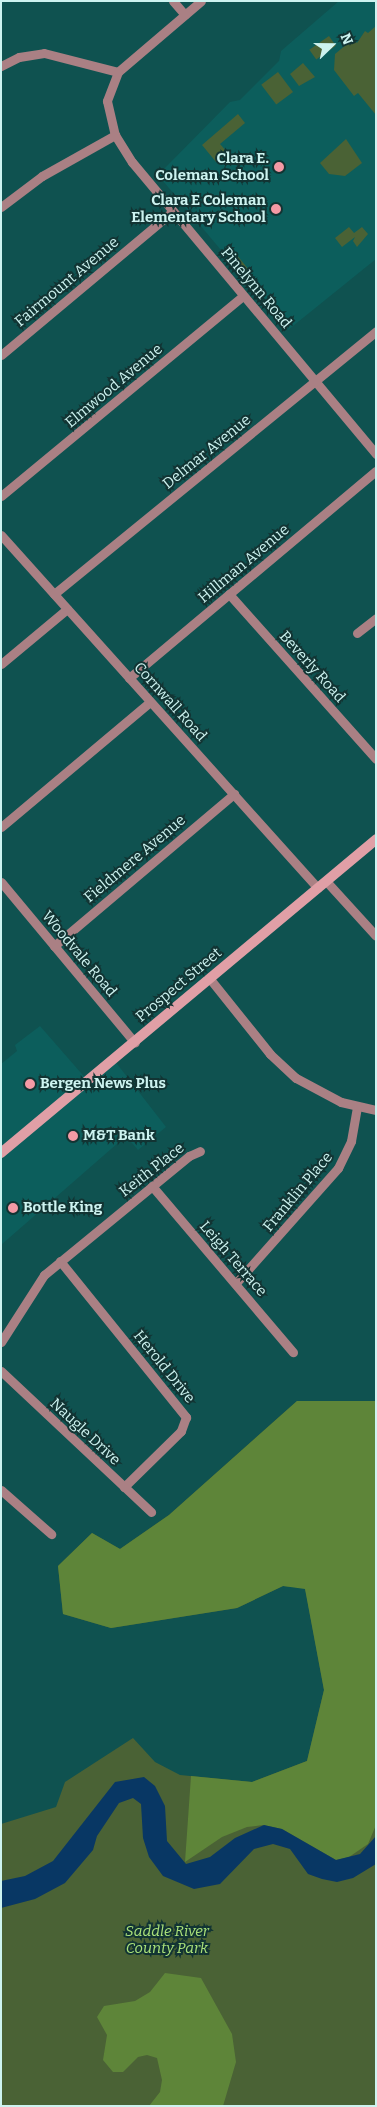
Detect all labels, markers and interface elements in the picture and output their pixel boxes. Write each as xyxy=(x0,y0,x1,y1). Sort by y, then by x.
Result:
north arrow xyxy=(307,20,357,70)
text: N xyxy=(336,31,356,47)
place label: Clara E. Coleman School xyxy=(155,149,269,184)
marker: Clara E. Coleman School xyxy=(273,161,285,173)
place label: Clara E Coleman Elementary School xyxy=(131,191,266,226)
marker: Clara E Coleman Elementary School xyxy=(270,203,282,215)
street label: Fairmount Avenue xyxy=(11,233,123,331)
street label: Pinelynn Road xyxy=(217,244,295,332)
street label: Elmwood Avenue xyxy=(62,340,166,432)
street label: Delmar Avenue xyxy=(159,411,255,493)
street label: Hillman Avenue xyxy=(195,521,293,607)
street label: Beverly Road xyxy=(275,628,349,706)
street label: Cornwall Road xyxy=(130,659,210,745)
street label: Fieldmere Avenue xyxy=(81,811,189,907)
street label: Woodvale Road xyxy=(38,907,120,1001)
street label: Prospect Street xyxy=(133,944,225,1026)
place label: Bergen News Plus xyxy=(40,1075,166,1093)
marker: Bergen News Plus xyxy=(24,1078,36,1090)
place label: M&T Bank xyxy=(83,1127,155,1145)
marker: M&T Bank xyxy=(67,1130,79,1142)
street label: Keith Place xyxy=(116,1139,188,1201)
street label: Franklin Place xyxy=(260,1149,336,1235)
place label: Bottle King xyxy=(23,1199,102,1217)
marker: Bottle King xyxy=(7,1202,19,1214)
street label: Leigh Terrace xyxy=(195,1218,271,1300)
street label: Herold Drive xyxy=(129,1327,199,1407)
street label: Naugle Drive xyxy=(46,1395,124,1469)
park label: Saddle River County Park xyxy=(125,1922,209,1957)

